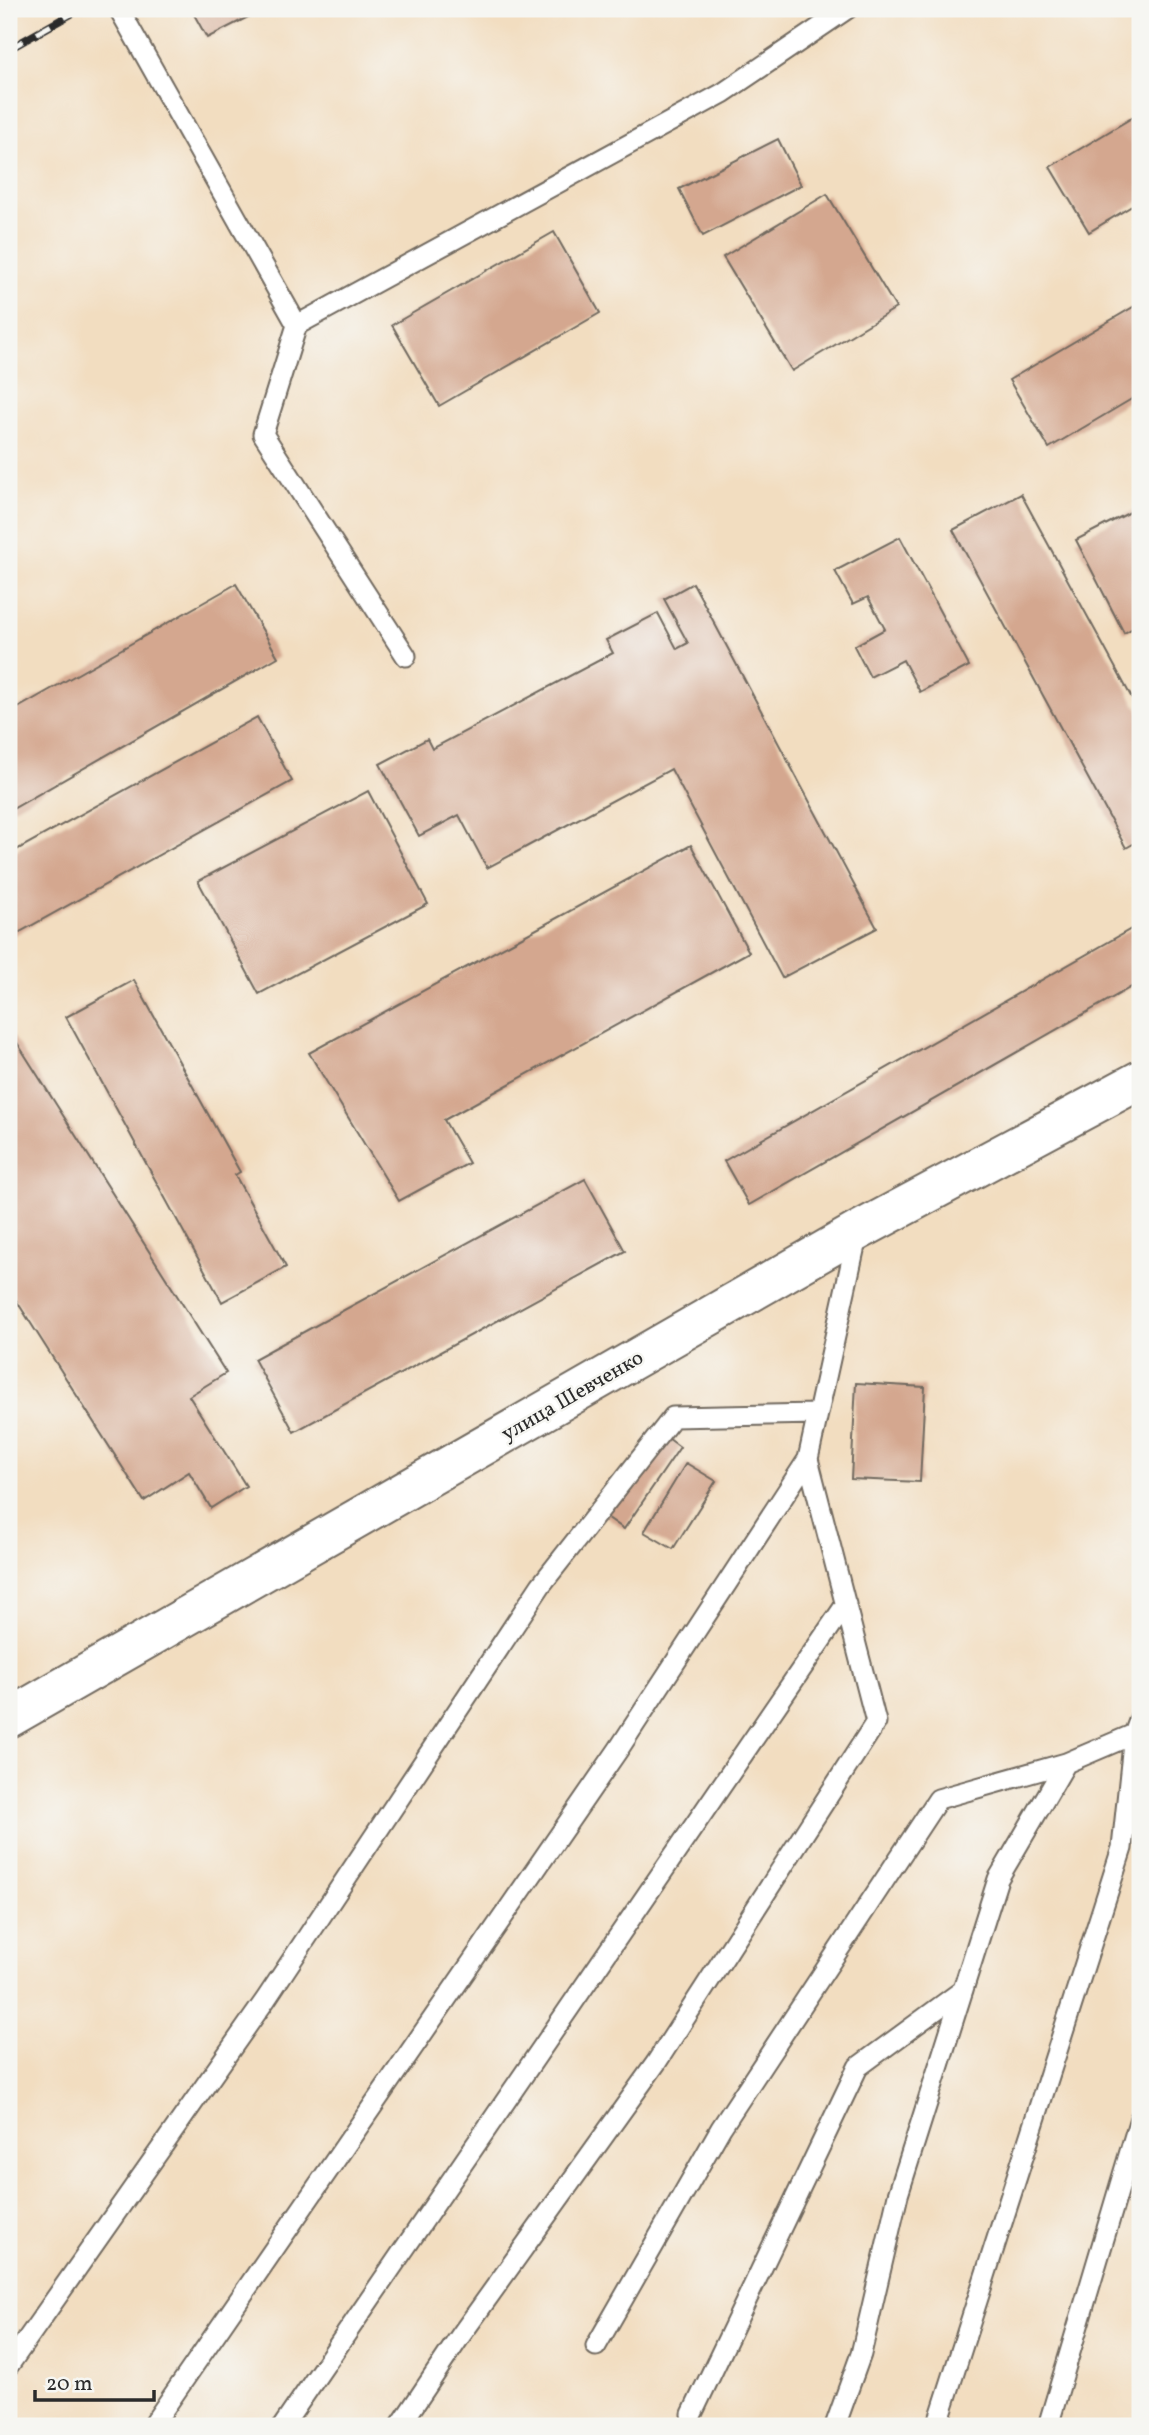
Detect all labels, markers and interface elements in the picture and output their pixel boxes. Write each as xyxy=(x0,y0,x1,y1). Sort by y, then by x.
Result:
street label: улица Шевченко xyxy=(496,1344,649,1449)
scale bar xyxy=(35,2358,154,2402)
text: 20 m xyxy=(46,2370,92,2399)

